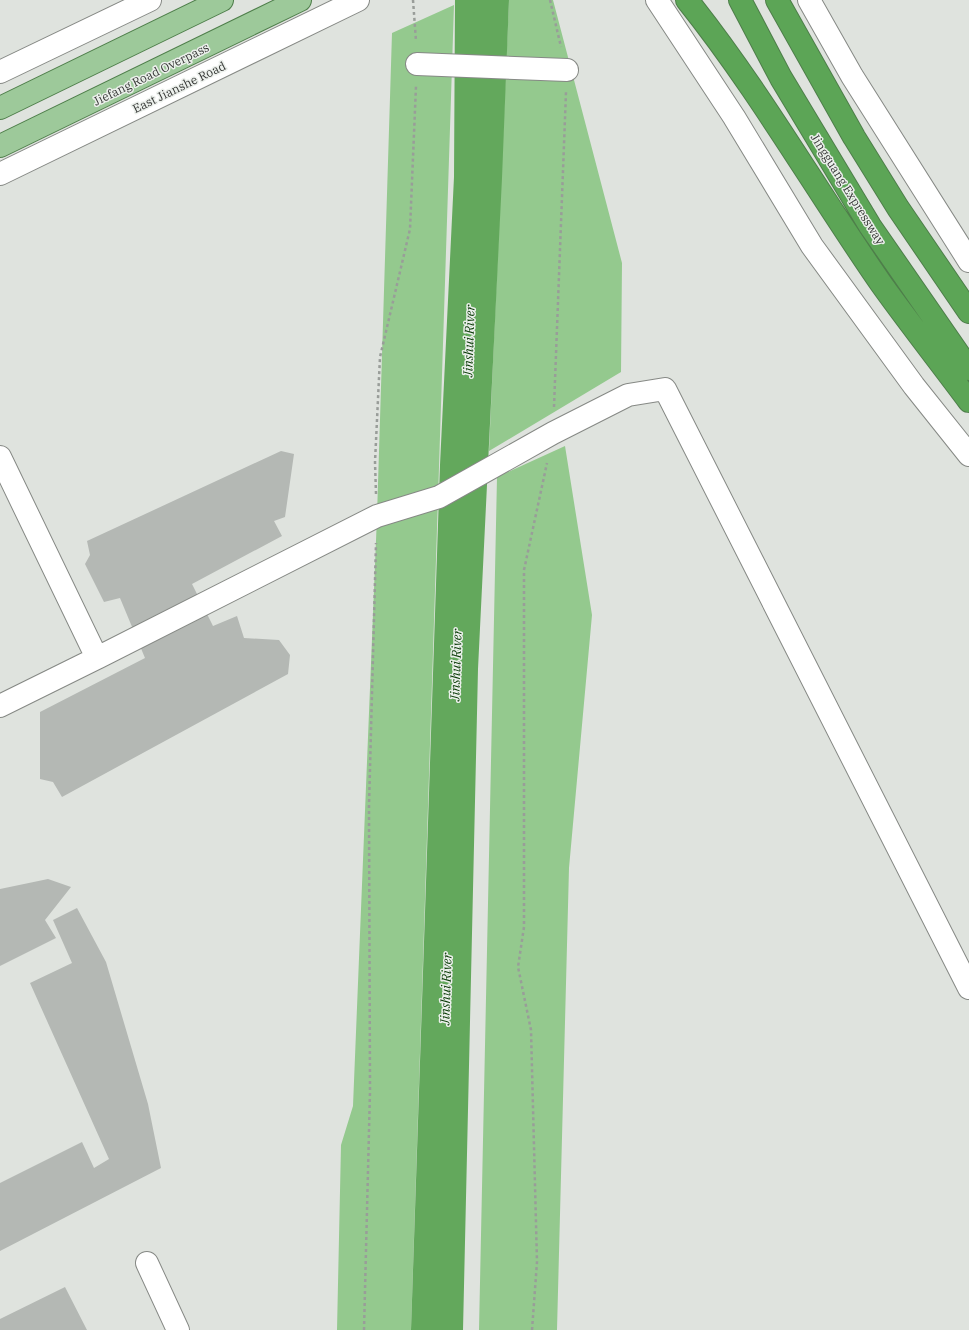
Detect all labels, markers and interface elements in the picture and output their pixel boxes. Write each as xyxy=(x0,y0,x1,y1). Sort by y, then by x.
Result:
street label: Jiefang Road Overpass xyxy=(91,39,212,109)
street label: East Jianshe Road xyxy=(130,58,228,116)
street label: Jingguang Expressway xyxy=(808,131,889,248)
water label: Jinshui River xyxy=(459,304,479,378)
water label: Jinshui River xyxy=(446,628,466,702)
water label: Jinshui River xyxy=(436,952,456,1026)

